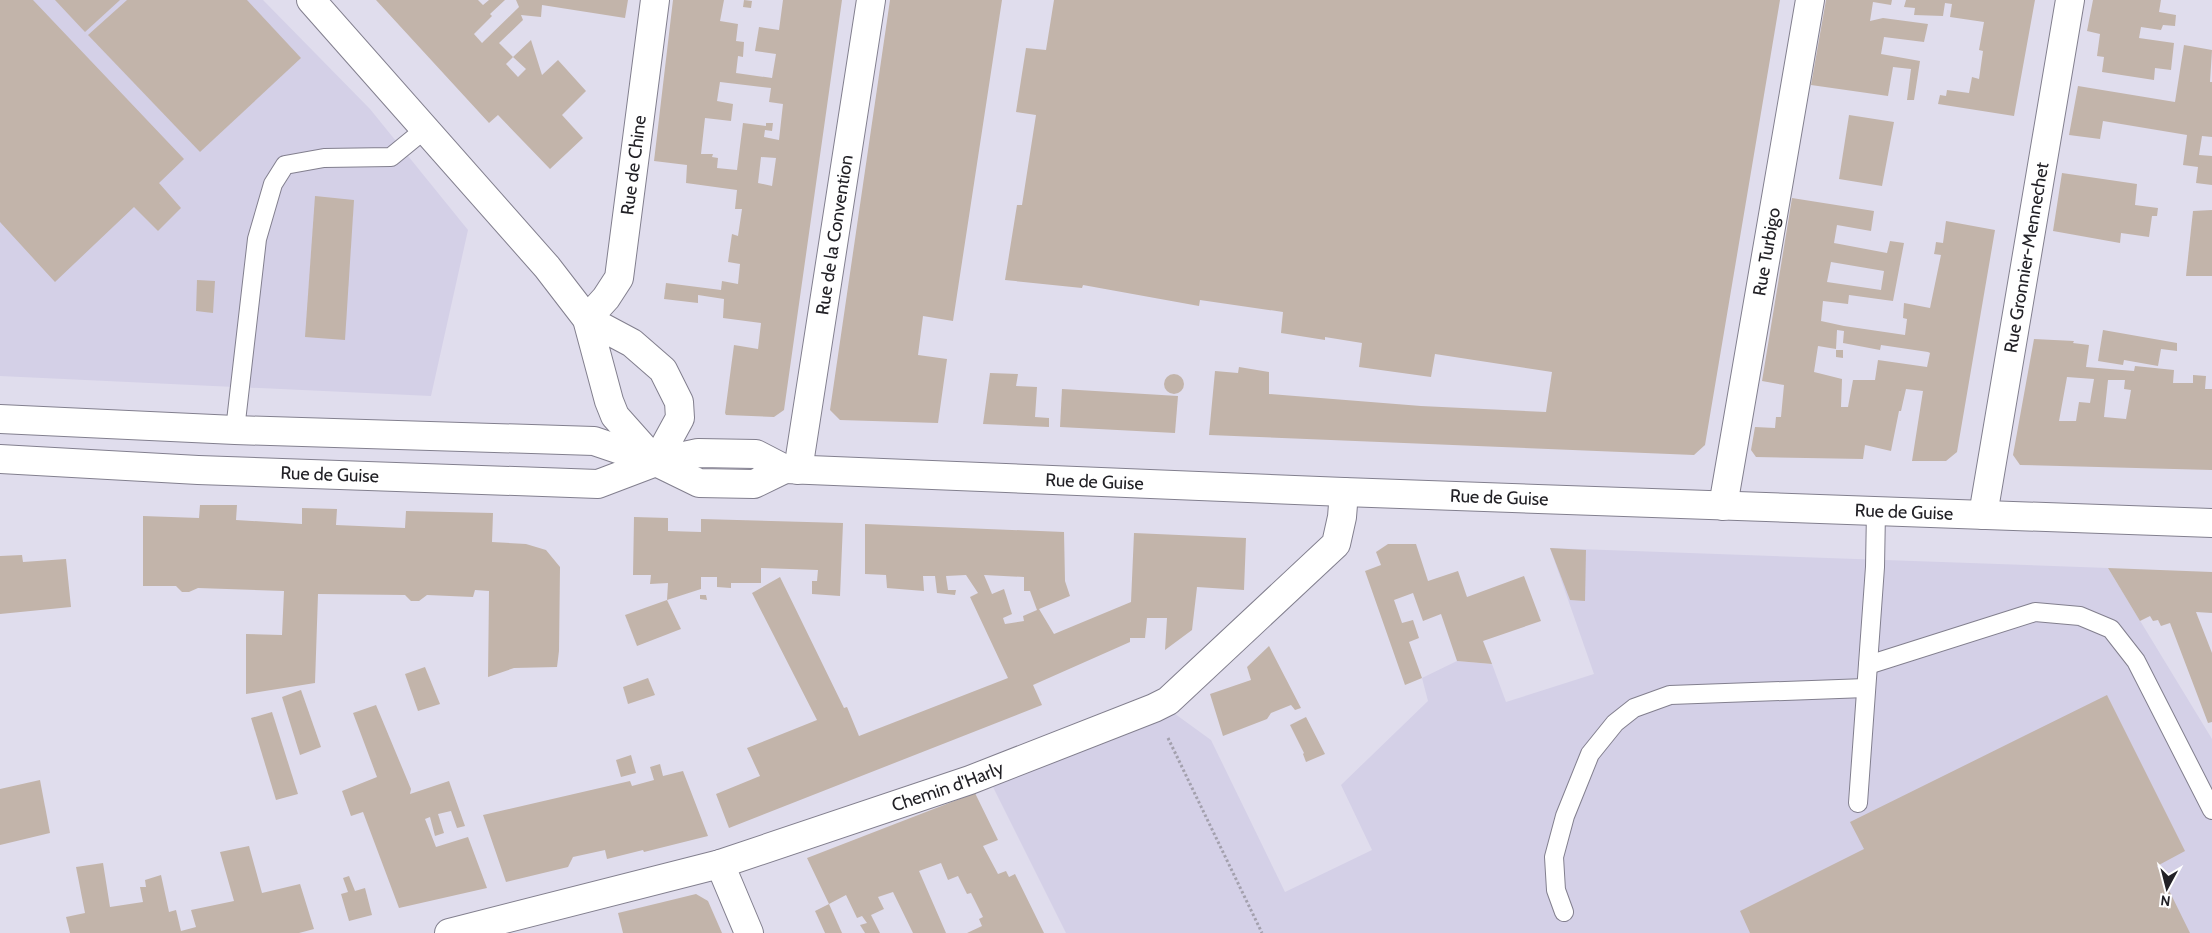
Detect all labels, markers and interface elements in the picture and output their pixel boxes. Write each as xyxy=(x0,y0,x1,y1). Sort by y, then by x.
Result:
street label: Rue de Chine xyxy=(616,114,651,216)
street label: Rue de la Convention xyxy=(811,153,858,316)
street label: Rue Gronnier-Mennechet xyxy=(2000,161,2053,355)
street label: Rue Turbigo xyxy=(1748,206,1785,298)
street label: Rue de Guise xyxy=(280,462,379,487)
street label: Rue de Guise xyxy=(1045,469,1144,495)
street label: Rue de Guise xyxy=(1450,485,1549,510)
street label: Rue de Guise xyxy=(1854,499,1954,525)
street label: Chemin d'Harly xyxy=(889,757,1007,817)
north arrow xyxy=(2142,863,2192,913)
text: N xyxy=(2159,891,2171,910)

